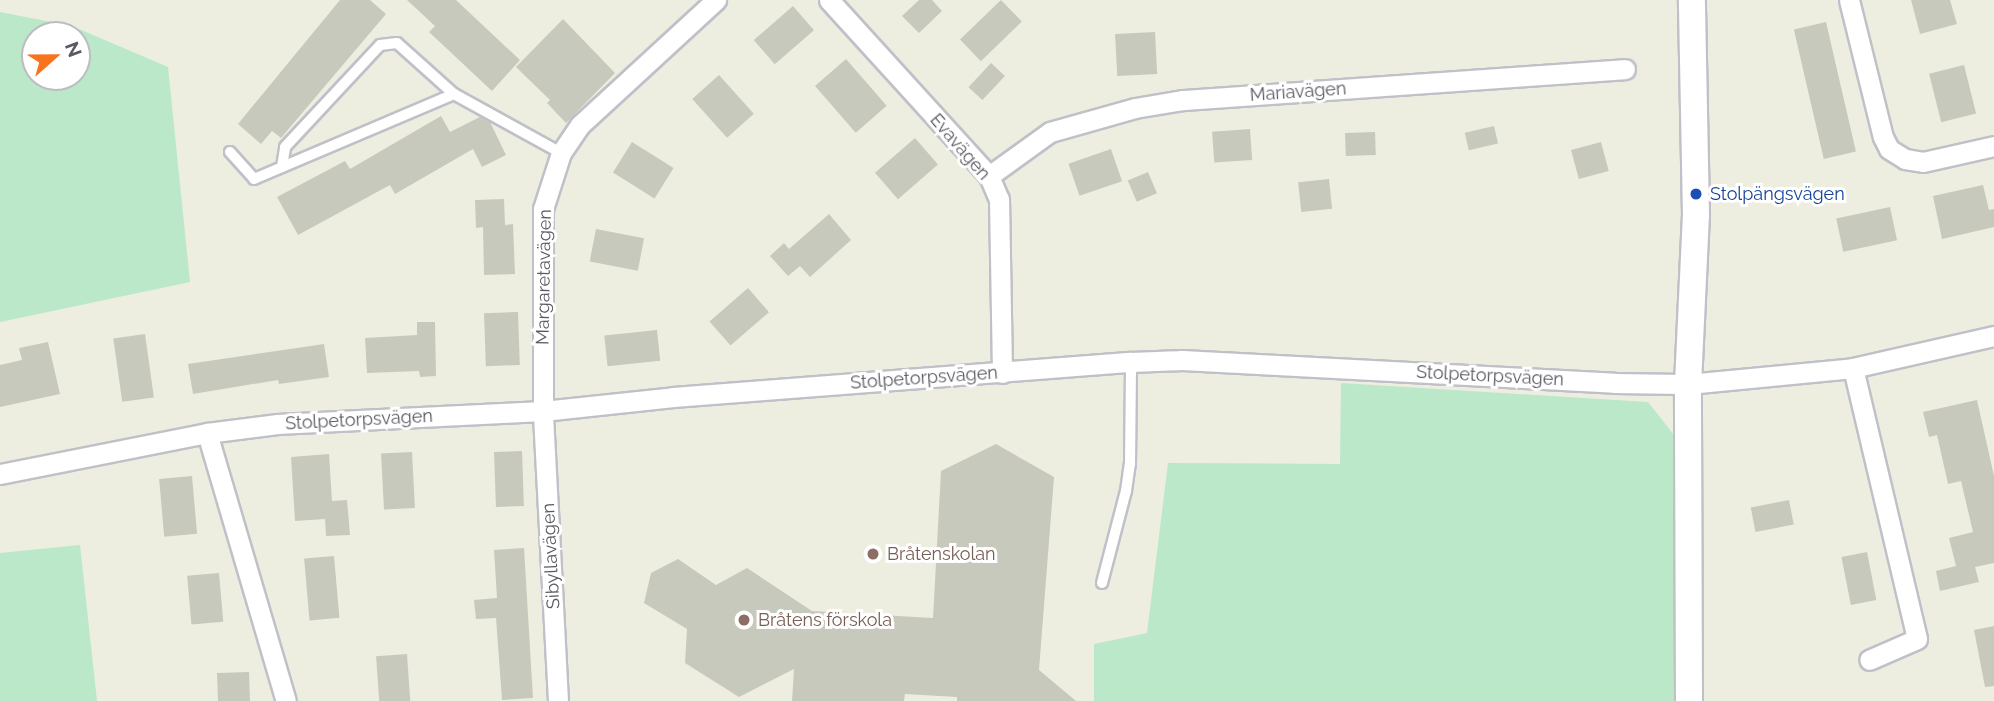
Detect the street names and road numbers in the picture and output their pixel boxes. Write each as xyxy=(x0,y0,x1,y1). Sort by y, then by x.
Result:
street label: Mariavägen xyxy=(1249,78,1347,106)
street label: Evavägen xyxy=(925,109,995,185)
street label: Margaretavägen xyxy=(532,209,556,345)
street label: Stolpetorpsvägen xyxy=(1416,361,1564,391)
street label: Stolpetorpsvägen xyxy=(850,362,998,394)
street label: Stolpetorpsvägen xyxy=(285,405,433,435)
street label: Sibyllavägen xyxy=(537,502,565,610)

